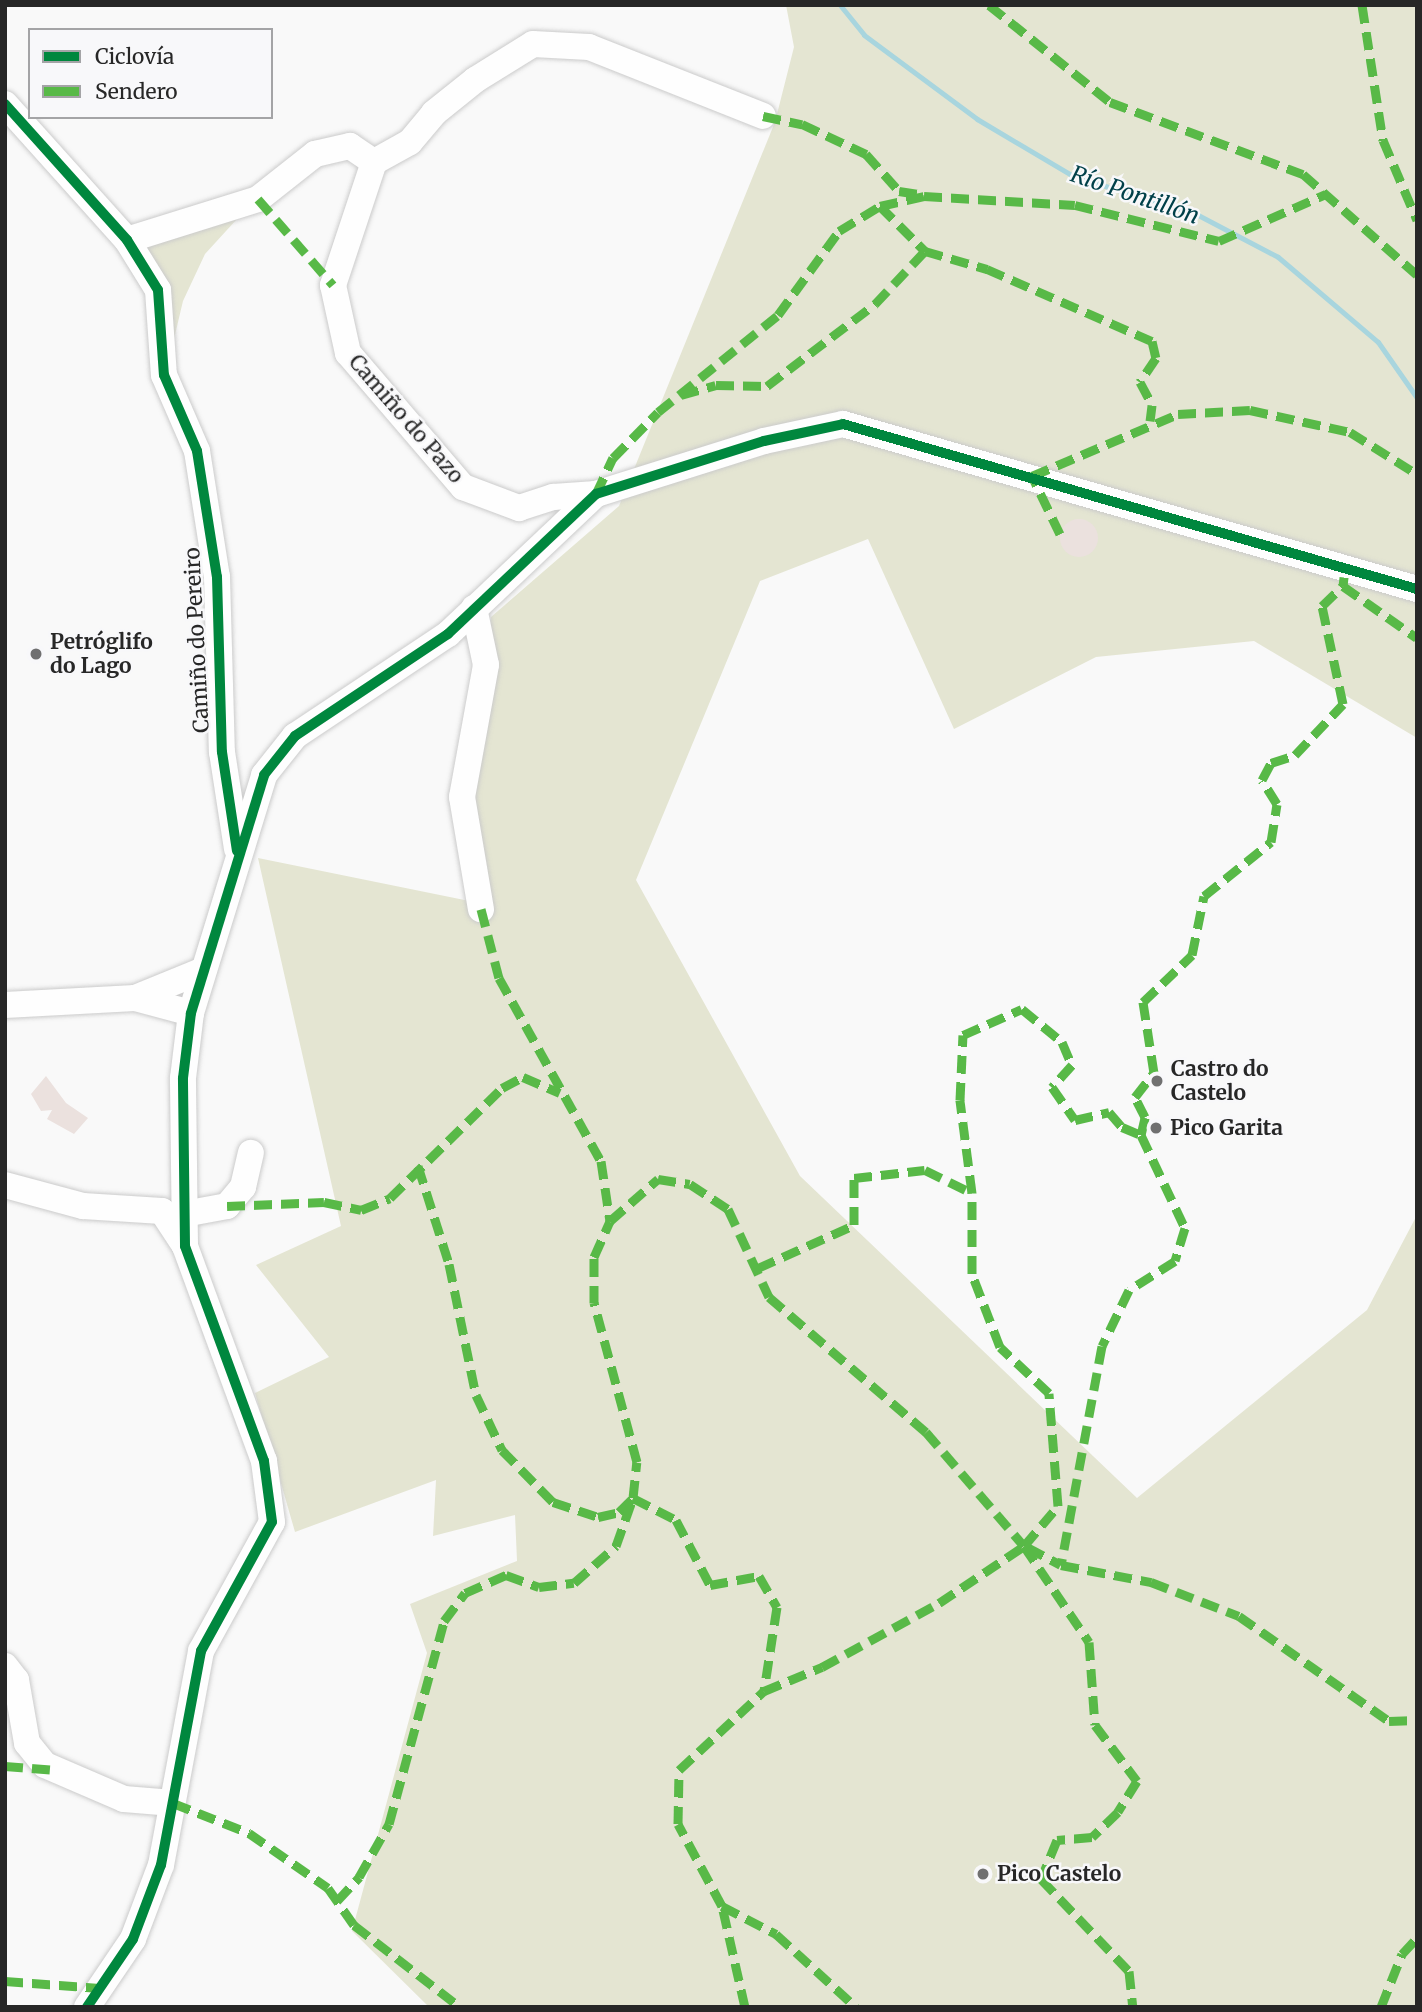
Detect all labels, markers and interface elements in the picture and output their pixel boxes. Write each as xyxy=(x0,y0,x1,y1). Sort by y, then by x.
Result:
legend xyxy=(28,28,273,119)
text: Ciclovía xyxy=(95,43,174,70)
text: Sendero xyxy=(95,78,178,105)
water label: Río Pontillón xyxy=(1067,160,1203,230)
street label: Camiño do Pazo xyxy=(343,350,469,488)
street label: Camiño do Pereiro xyxy=(180,547,214,733)
place label: Petróglifo do Lago xyxy=(50,629,153,679)
marker: Petróglifo do Lago xyxy=(28,646,44,662)
place label: Castro do Castelo xyxy=(1171,1056,1268,1106)
marker: Castro do Castelo xyxy=(1149,1073,1165,1089)
place label: Pico Garita xyxy=(1170,1115,1283,1141)
marker: Pico Garita xyxy=(1148,1120,1164,1136)
place label: Pico Castelo xyxy=(997,1861,1121,1887)
marker: Pico Castelo xyxy=(975,1866,991,1882)

